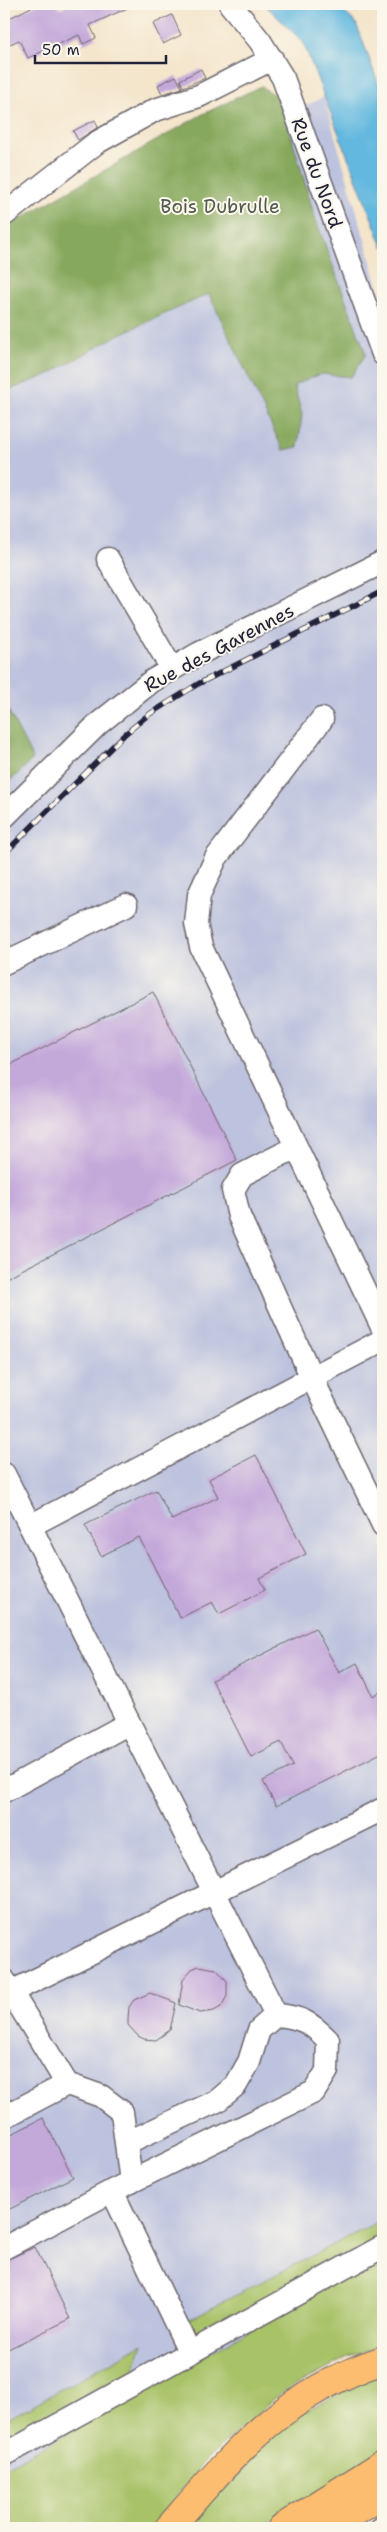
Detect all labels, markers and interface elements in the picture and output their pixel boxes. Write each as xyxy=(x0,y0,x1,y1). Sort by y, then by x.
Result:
scale bar xyxy=(35,32,166,64)
text: 50 m xyxy=(42,40,80,60)
street label: Rue du Nord xyxy=(285,114,349,232)
park label: Bois Dubrulle xyxy=(160,194,280,219)
street label: Rue des Garennes xyxy=(140,598,298,698)

